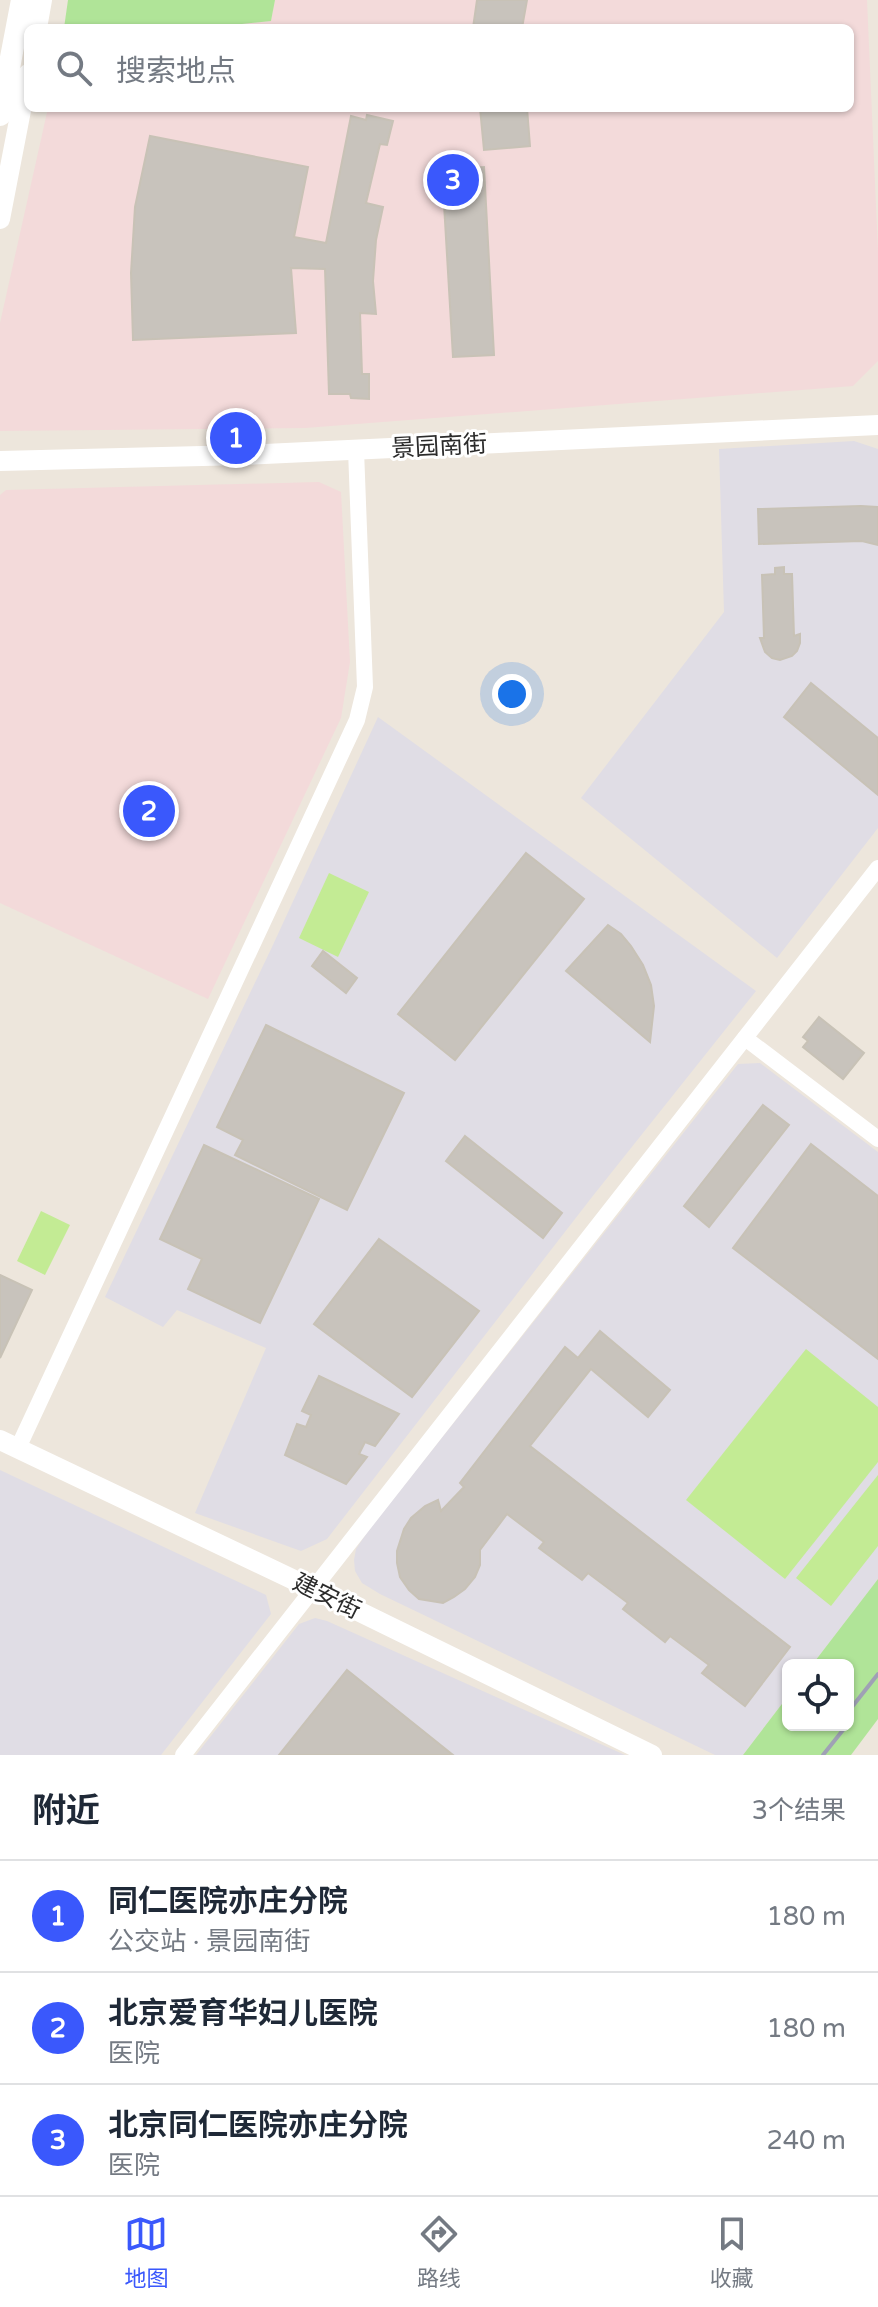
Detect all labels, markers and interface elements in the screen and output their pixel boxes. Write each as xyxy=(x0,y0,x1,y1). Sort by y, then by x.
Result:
search box xyxy=(24,24,854,112)
icon: search xyxy=(52,46,96,90)
text: 搜索地点 xyxy=(116,53,236,90)
pin: 3 xyxy=(427,150,479,210)
pin: 1 xyxy=(210,408,262,468)
street label: 景园南街 xyxy=(390,430,488,463)
your location xyxy=(492,674,532,714)
pin: 2 xyxy=(123,781,175,841)
street label: 建安街 xyxy=(288,1568,365,1625)
map controls xyxy=(782,1659,854,1731)
button: locate xyxy=(782,1659,854,1731)
text: 附近 xyxy=(32,1791,100,1832)
text: 3个结果 xyxy=(752,1795,846,1826)
text: 同仁医院亦庄分院 xyxy=(108,1883,348,1920)
text: 1 xyxy=(50,1901,66,1932)
text: 180 m xyxy=(766,1901,846,1932)
text: 公交站 · 景园南街 xyxy=(108,1926,310,1957)
text: 北京爱育华妇儿医院 xyxy=(108,1995,378,2032)
text: 2 xyxy=(50,2013,66,2044)
text: 180 m xyxy=(766,2013,846,2044)
text: 医院 xyxy=(108,2038,160,2069)
text: 北京同仁医院亦庄分院 xyxy=(108,2107,408,2144)
text: 3 xyxy=(50,2125,66,2156)
text: 240 m xyxy=(766,2125,846,2156)
text: 医院 xyxy=(108,2150,160,2181)
tab: 地图 xyxy=(124,2212,168,2292)
tab: 路线 xyxy=(417,2212,461,2292)
tab: 收藏 xyxy=(710,2212,754,2292)

